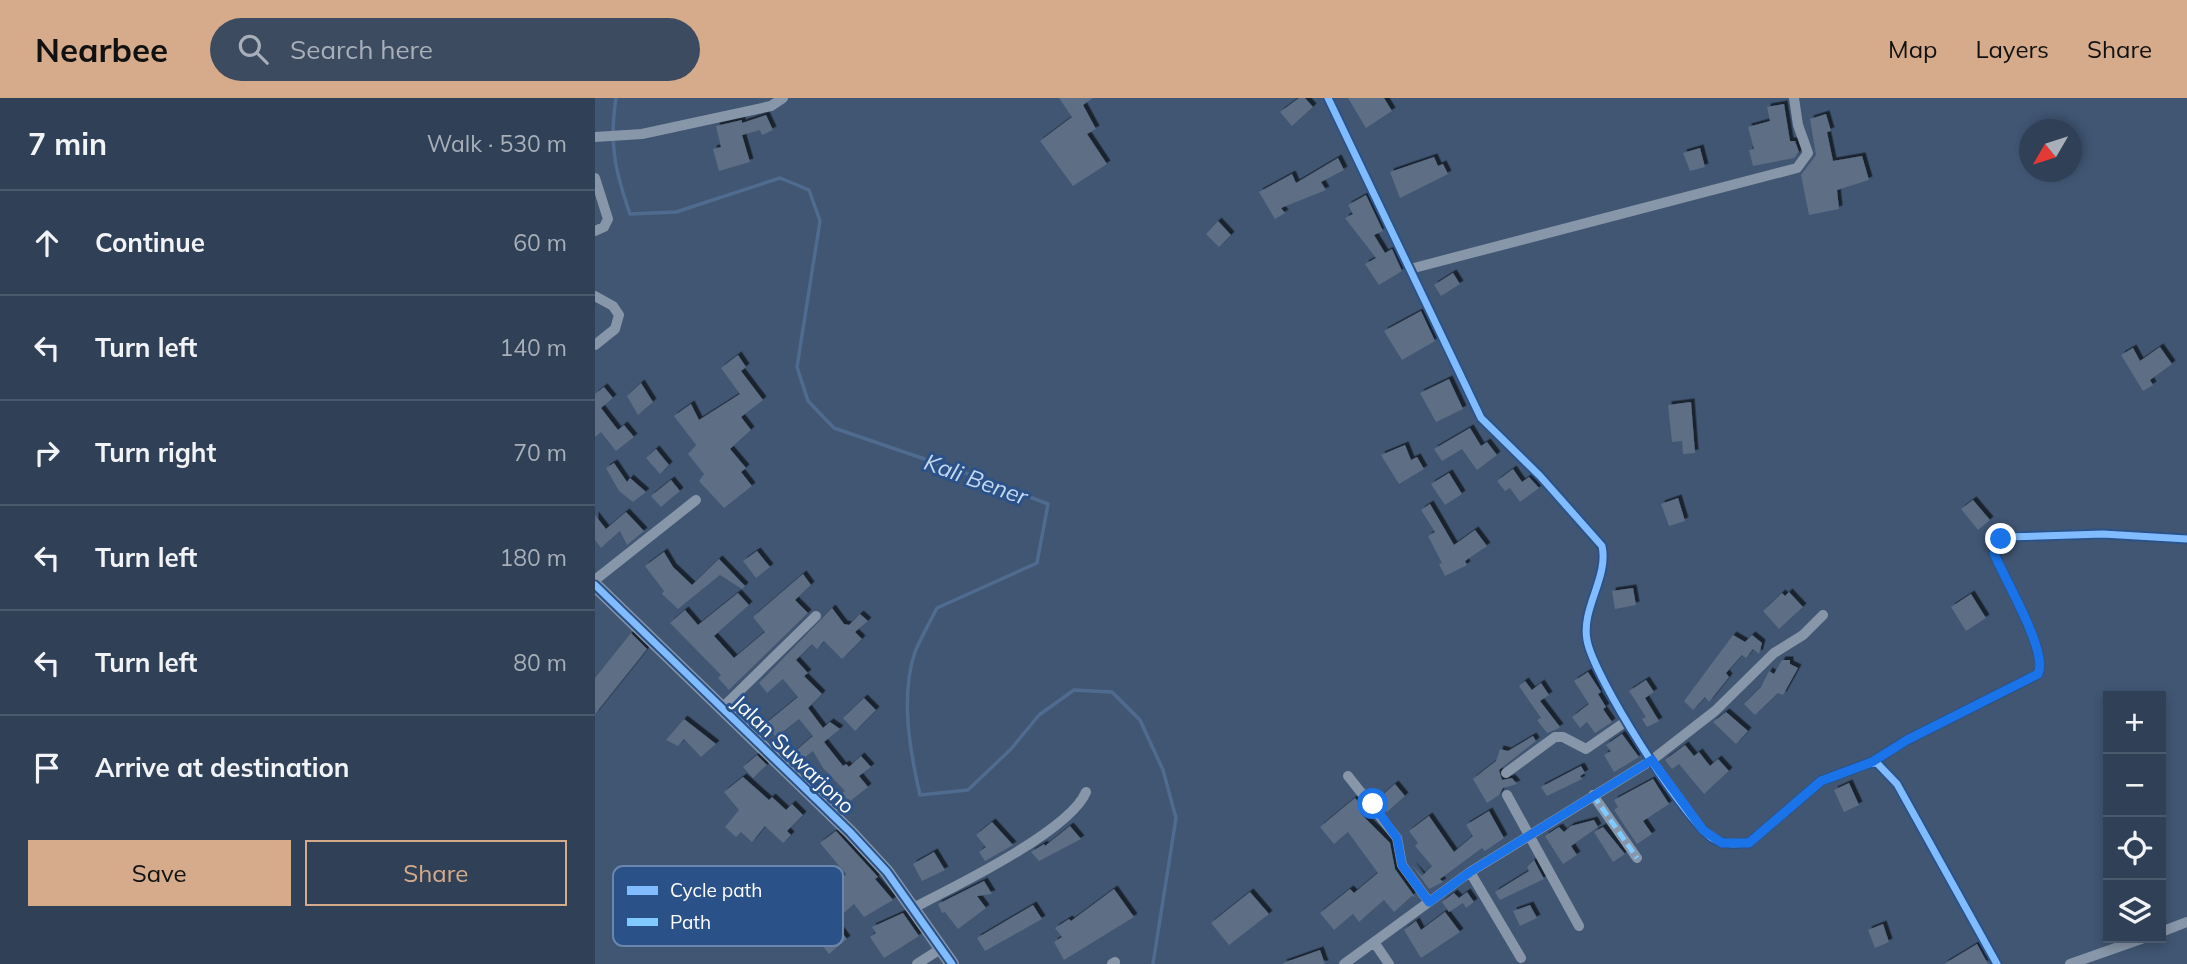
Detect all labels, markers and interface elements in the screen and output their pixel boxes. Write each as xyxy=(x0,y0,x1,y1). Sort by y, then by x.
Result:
search box xyxy=(210,18,700,81)
text: Nearbee xyxy=(35,29,168,70)
icon: search xyxy=(234,30,272,68)
text: Search here xyxy=(290,33,433,66)
text: Map xyxy=(1888,34,1937,64)
text: Layers xyxy=(1975,34,2049,64)
text: Share xyxy=(2087,34,2152,64)
north arrow xyxy=(2019,119,2082,182)
text: 7 min xyxy=(28,125,107,163)
text: Walk · 530 m xyxy=(427,129,567,158)
icon: ahead xyxy=(28,224,66,262)
text: Continue xyxy=(95,226,205,259)
text: 60 m xyxy=(513,228,567,257)
icon: left xyxy=(28,329,66,367)
text: Turn left xyxy=(95,331,197,364)
text: 140 m xyxy=(499,333,567,362)
icon: right xyxy=(28,434,66,472)
text: Turn right xyxy=(95,436,216,469)
text: 70 m xyxy=(513,438,567,467)
water label: Kali Bener xyxy=(920,447,1033,512)
route end xyxy=(1985,523,2016,554)
icon: left xyxy=(28,539,66,577)
text: Turn left xyxy=(95,541,197,574)
text: 180 m xyxy=(499,543,567,572)
icon: left xyxy=(28,644,66,682)
text: Turn left xyxy=(95,646,197,679)
text: 80 m xyxy=(513,648,567,677)
street label: Jalan Suwarjono xyxy=(728,689,860,819)
map controls xyxy=(2103,691,2166,943)
button: + xyxy=(2103,691,2166,754)
icon: arrive xyxy=(28,749,66,787)
text: Arrive at destination xyxy=(95,751,350,784)
button: − xyxy=(2103,754,2166,817)
route start xyxy=(1357,788,1388,819)
button: locate xyxy=(2103,817,2166,880)
button: Save xyxy=(28,840,291,906)
button: Share xyxy=(305,840,567,906)
legend xyxy=(613,866,843,946)
text: Cycle path xyxy=(670,878,762,902)
button: layers xyxy=(2103,880,2166,943)
text: Path xyxy=(670,910,711,934)

